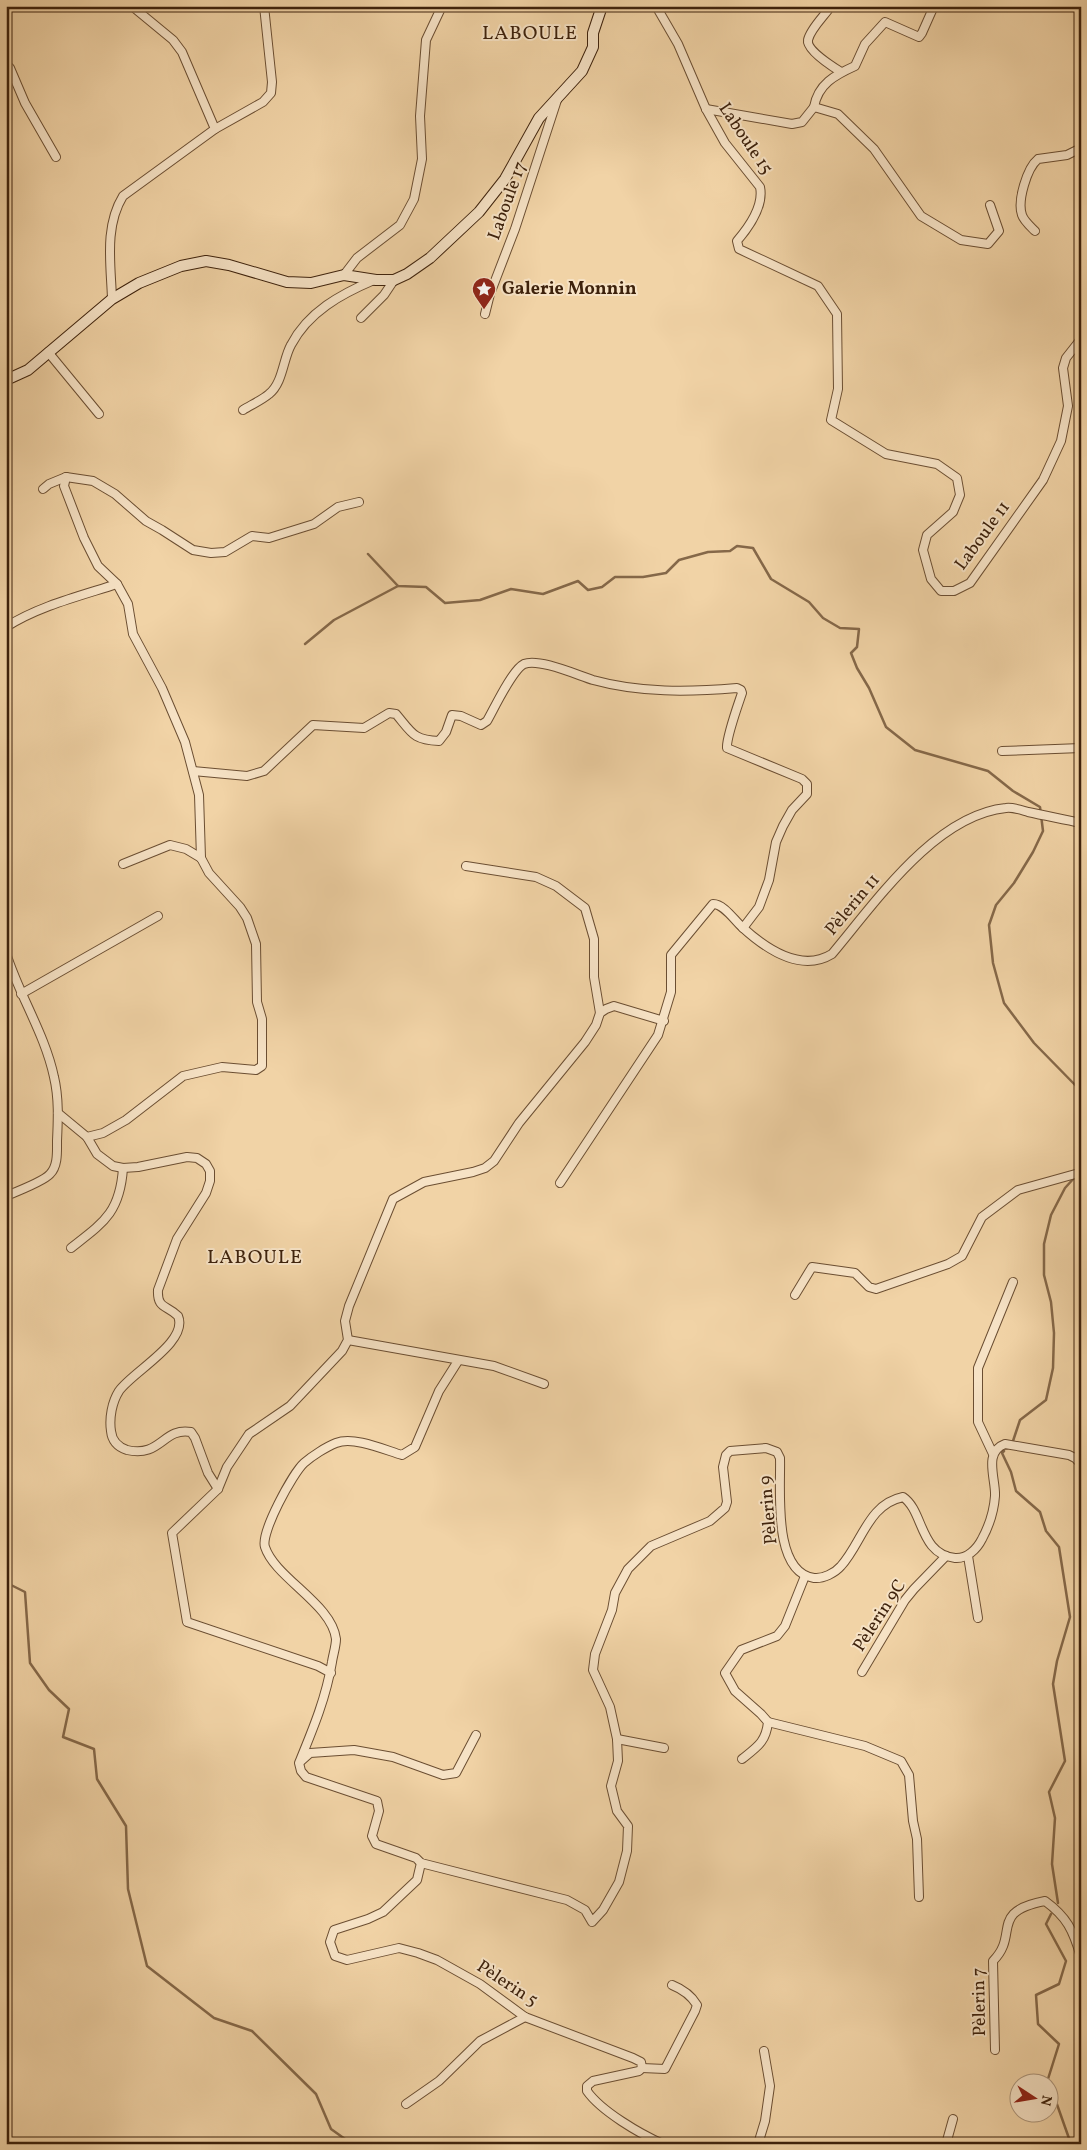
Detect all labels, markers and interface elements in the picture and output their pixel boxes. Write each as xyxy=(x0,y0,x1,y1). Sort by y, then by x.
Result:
district label: LABOULE xyxy=(482,20,578,48)
street label: Laboule 15 xyxy=(712,98,778,180)
street label: Laboule 17 xyxy=(482,158,534,244)
place icon: Galerie Monnin xyxy=(471,276,497,310)
place label: Galerie Monnin xyxy=(502,277,637,302)
street label: Laboule 11 xyxy=(949,496,1017,576)
street label: Pèlerin 11 xyxy=(820,869,886,941)
district label: LABOULE xyxy=(207,1244,303,1272)
street label: Pèlerin 9 xyxy=(754,1474,784,1546)
street label: Pèlerin 9C xyxy=(847,1575,913,1657)
street label: Pèlerin 5 xyxy=(471,1955,543,2013)
street label: Pèlerin 7 xyxy=(967,1967,993,2037)
north arrow xyxy=(1010,2072,1060,2122)
text: N xyxy=(1035,2093,1056,2107)

